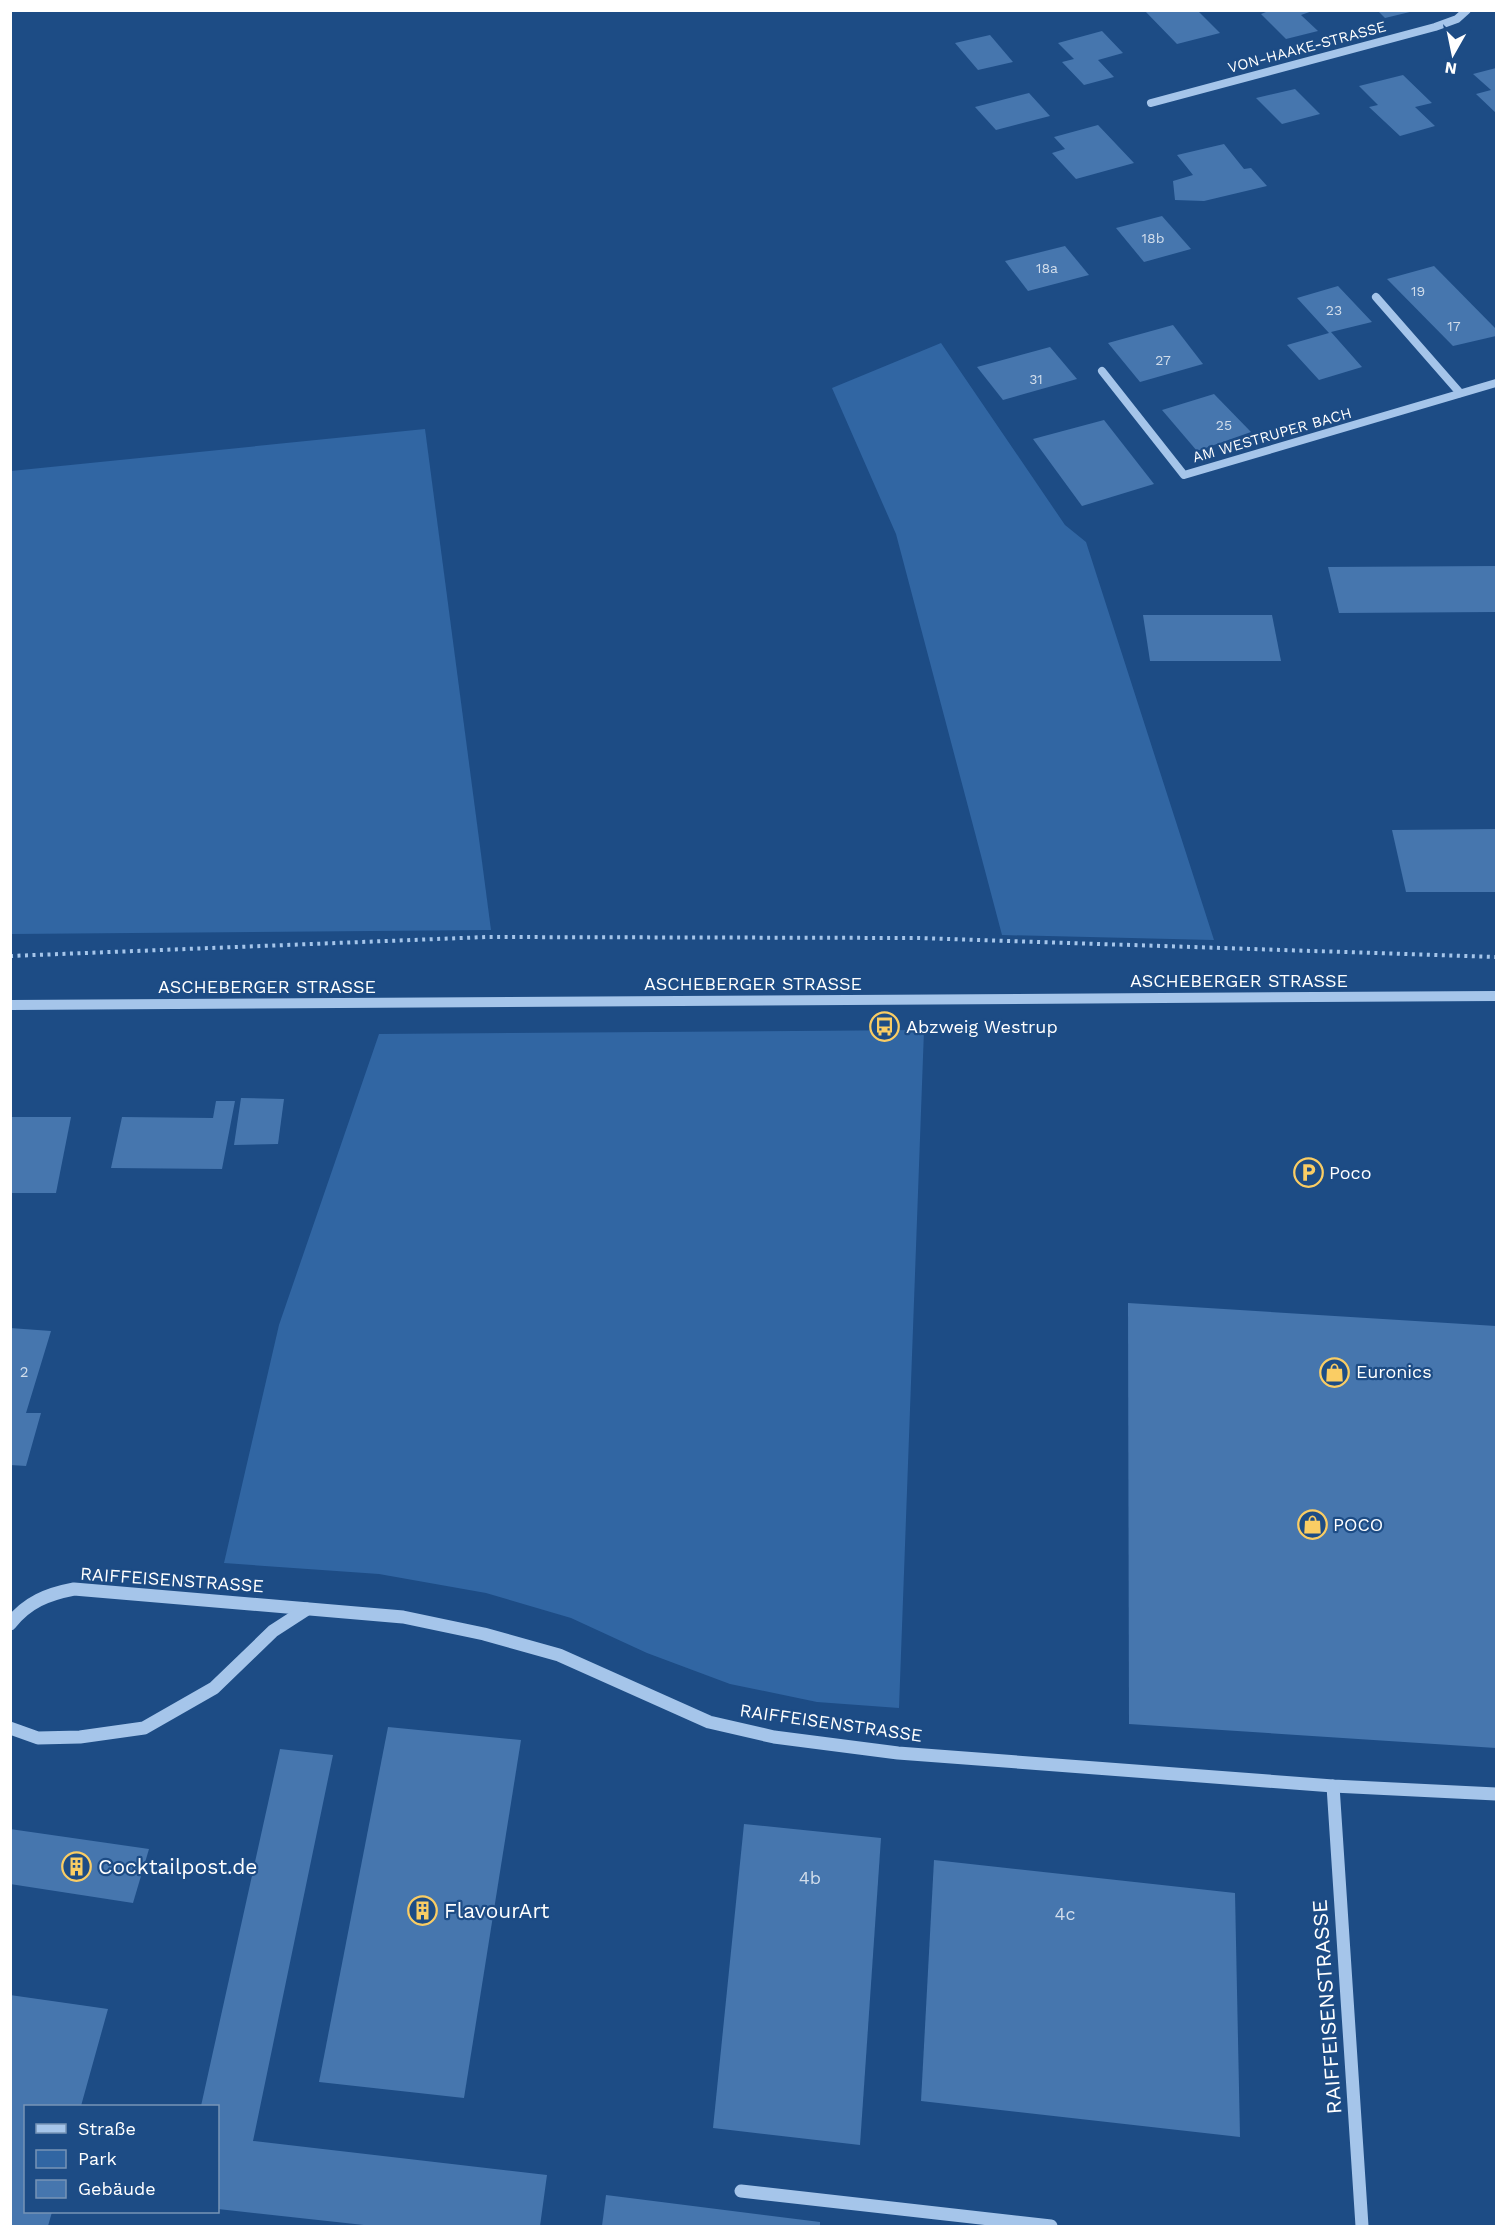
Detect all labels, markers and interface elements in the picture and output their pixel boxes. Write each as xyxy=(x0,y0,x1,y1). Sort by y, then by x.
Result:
street label: VON-HAAKE-STRASSE xyxy=(1226,17,1388,77)
north arrow xyxy=(1423,24,1483,84)
text: N xyxy=(1443,58,1458,79)
house number: 18b xyxy=(1142,230,1164,246)
house number: 18a xyxy=(1036,260,1058,276)
house number: 19 xyxy=(1411,283,1425,299)
house number: 23 xyxy=(1326,302,1342,318)
house number: 17 xyxy=(1447,318,1461,334)
house number: 27 xyxy=(1155,352,1171,368)
house number: 31 xyxy=(1029,371,1043,387)
street label: AM WESTRUPER BACH xyxy=(1190,404,1354,466)
house number: 25 xyxy=(1216,417,1232,433)
street label: ASCHEBERGER STRASSE xyxy=(1130,970,1348,991)
street label: ASCHEBERGER STRASSE xyxy=(644,973,862,994)
street label: ASCHEBERGER STRASSE xyxy=(158,976,376,997)
bus stop icon: Abzweig Westrup xyxy=(869,1011,901,1043)
place label: Abzweig Westrup xyxy=(906,1016,1058,1037)
parking icon: Poco xyxy=(1292,1157,1324,1189)
place label: Poco xyxy=(1329,1162,1372,1183)
shop icon: Euronics xyxy=(1319,1356,1351,1388)
place label: Euronics xyxy=(1356,1361,1432,1382)
house number: 2 xyxy=(20,1363,28,1381)
shop icon: POCO xyxy=(1296,1509,1328,1541)
place label: POCO xyxy=(1333,1514,1383,1535)
street label: RAIFFEISENSTRASSE xyxy=(79,1563,265,1596)
street label: RAIFFEISENSTRASSE xyxy=(738,1699,924,1746)
building icon: Cocktailpost.de xyxy=(61,1851,93,1883)
place label: Cocktailpost.de xyxy=(98,1854,257,1879)
house number: 4b xyxy=(799,1867,821,1888)
building icon: FlavourArt xyxy=(407,1895,439,1927)
place label: FlavourArt xyxy=(444,1898,549,1923)
street label: RAIFFEISENSTRASSE xyxy=(1307,1899,1346,2115)
house number: 4c xyxy=(1054,1903,1076,1924)
legend xyxy=(24,2105,219,2213)
text: Straße xyxy=(78,2118,136,2139)
text: Park xyxy=(78,2148,117,2169)
text: Gebäude xyxy=(78,2178,156,2199)

